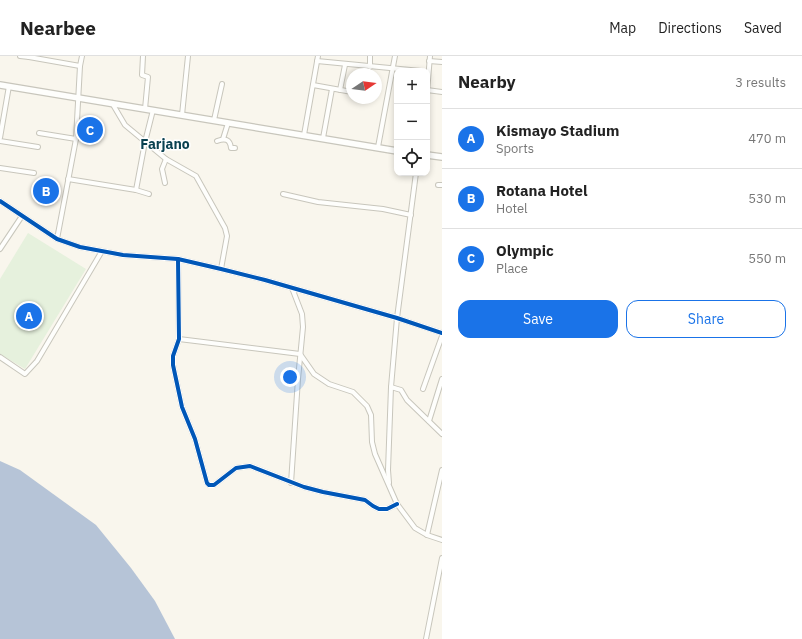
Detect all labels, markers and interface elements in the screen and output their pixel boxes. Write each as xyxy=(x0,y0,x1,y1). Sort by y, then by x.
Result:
text: Nearbee xyxy=(20,16,96,40)
text: Map xyxy=(609,19,636,37)
text: Directions xyxy=(658,19,722,37)
text: Saved xyxy=(744,19,782,37)
north arrow xyxy=(346,68,382,104)
map controls xyxy=(394,68,430,176)
button: + xyxy=(394,68,430,104)
text: Nearby xyxy=(458,71,516,93)
text: 3 results xyxy=(735,74,786,91)
button: − xyxy=(394,104,430,140)
pin: C xyxy=(77,115,103,145)
text: Kismayo Stadium xyxy=(496,121,619,140)
text: A xyxy=(467,130,475,147)
text: 470 m xyxy=(748,130,786,147)
district label: Farjano xyxy=(140,135,190,153)
button: locate xyxy=(394,140,430,176)
text: Sports xyxy=(496,140,534,157)
pin: B xyxy=(33,176,59,206)
text: Rotana Hotel xyxy=(496,181,587,200)
text: B xyxy=(467,190,475,207)
text: 530 m xyxy=(748,190,786,207)
text: Hotel xyxy=(496,200,528,217)
text: Olympic xyxy=(496,241,554,260)
text: C xyxy=(467,250,475,267)
text: 550 m xyxy=(748,250,786,267)
text: Place xyxy=(496,260,528,277)
button: Save xyxy=(458,300,618,338)
button: Share xyxy=(626,300,786,338)
pin: A xyxy=(16,301,42,331)
your location xyxy=(280,367,300,387)

